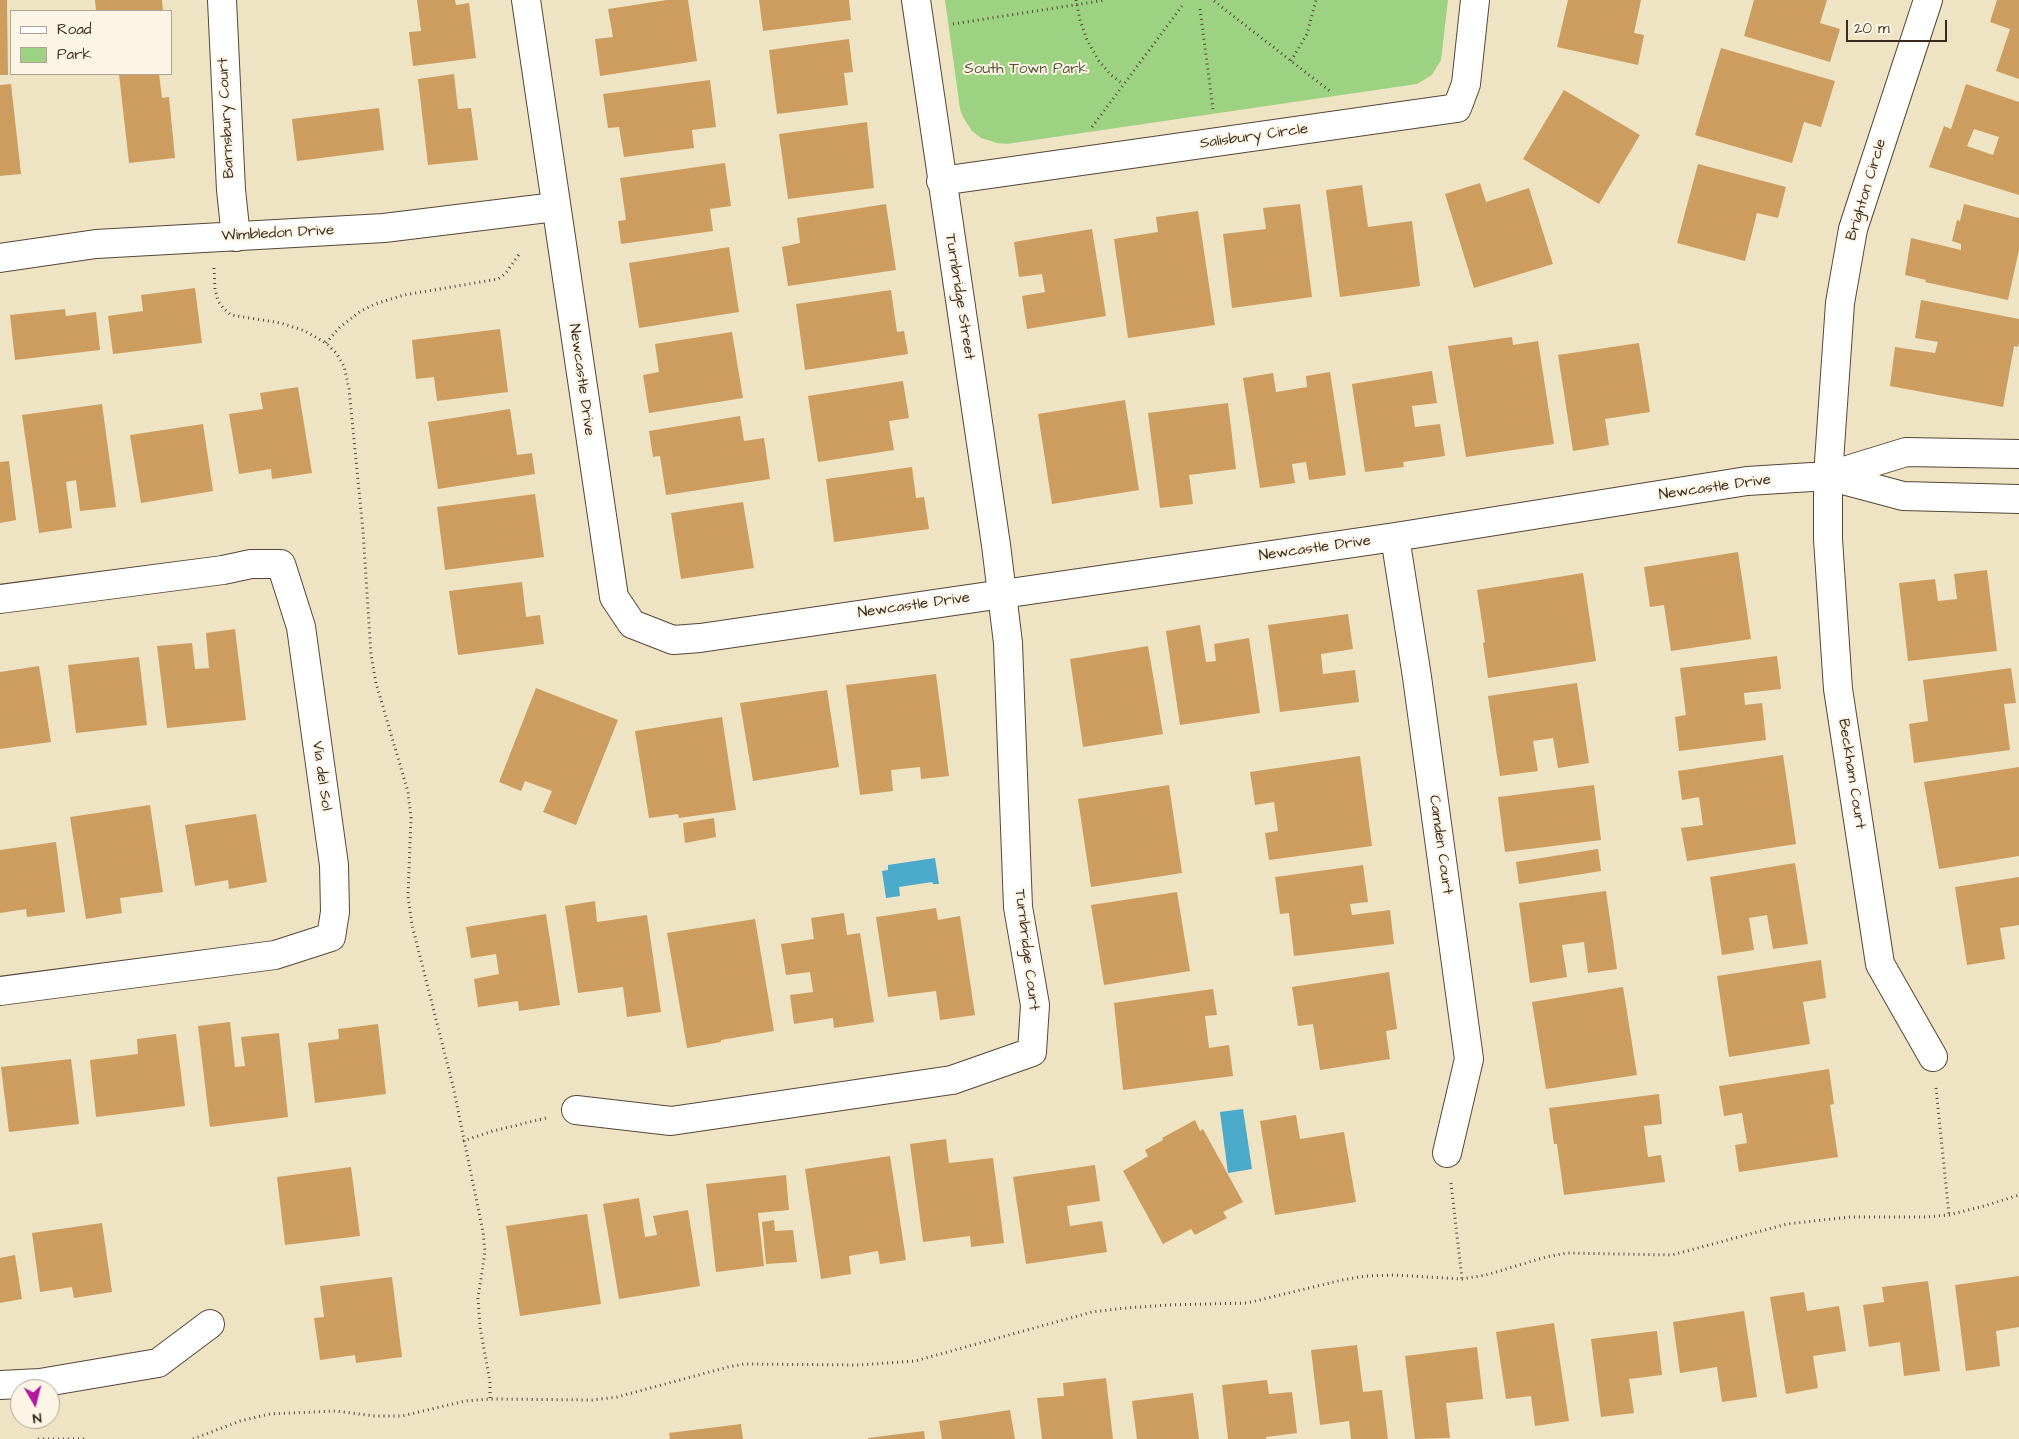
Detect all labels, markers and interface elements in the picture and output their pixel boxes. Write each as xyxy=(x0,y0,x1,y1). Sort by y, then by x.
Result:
legend xyxy=(10,10,172,75)
scale bar xyxy=(1849,10,1950,42)
text: 20 m xyxy=(1854,18,1890,39)
text: Road xyxy=(57,19,91,40)
text: Park xyxy=(57,44,92,65)
street label: Barnsbury Court xyxy=(215,57,239,179)
park label: South Town Park xyxy=(964,61,1088,79)
street label: Salisbury Circle xyxy=(1199,120,1309,154)
street label: Brighton Circle xyxy=(1843,137,1891,243)
street label: Wimbledon Drive xyxy=(221,222,335,246)
street label: Turnbridge Street xyxy=(940,233,978,361)
street label: Newcastle Drive xyxy=(564,323,598,437)
street label: Newcastle Drive xyxy=(1658,471,1772,505)
street label: Newcastle Drive xyxy=(1258,532,1372,566)
street label: Newcastle Drive xyxy=(857,589,971,623)
street label: Beckham Court xyxy=(1833,718,1869,830)
street label: Via del Sol xyxy=(307,740,335,812)
street label: Camden Court xyxy=(1424,794,1456,896)
street label: Turnbridge Court xyxy=(1010,888,1042,1012)
north arrow xyxy=(10,1379,60,1429)
text: N xyxy=(31,1407,43,1428)

